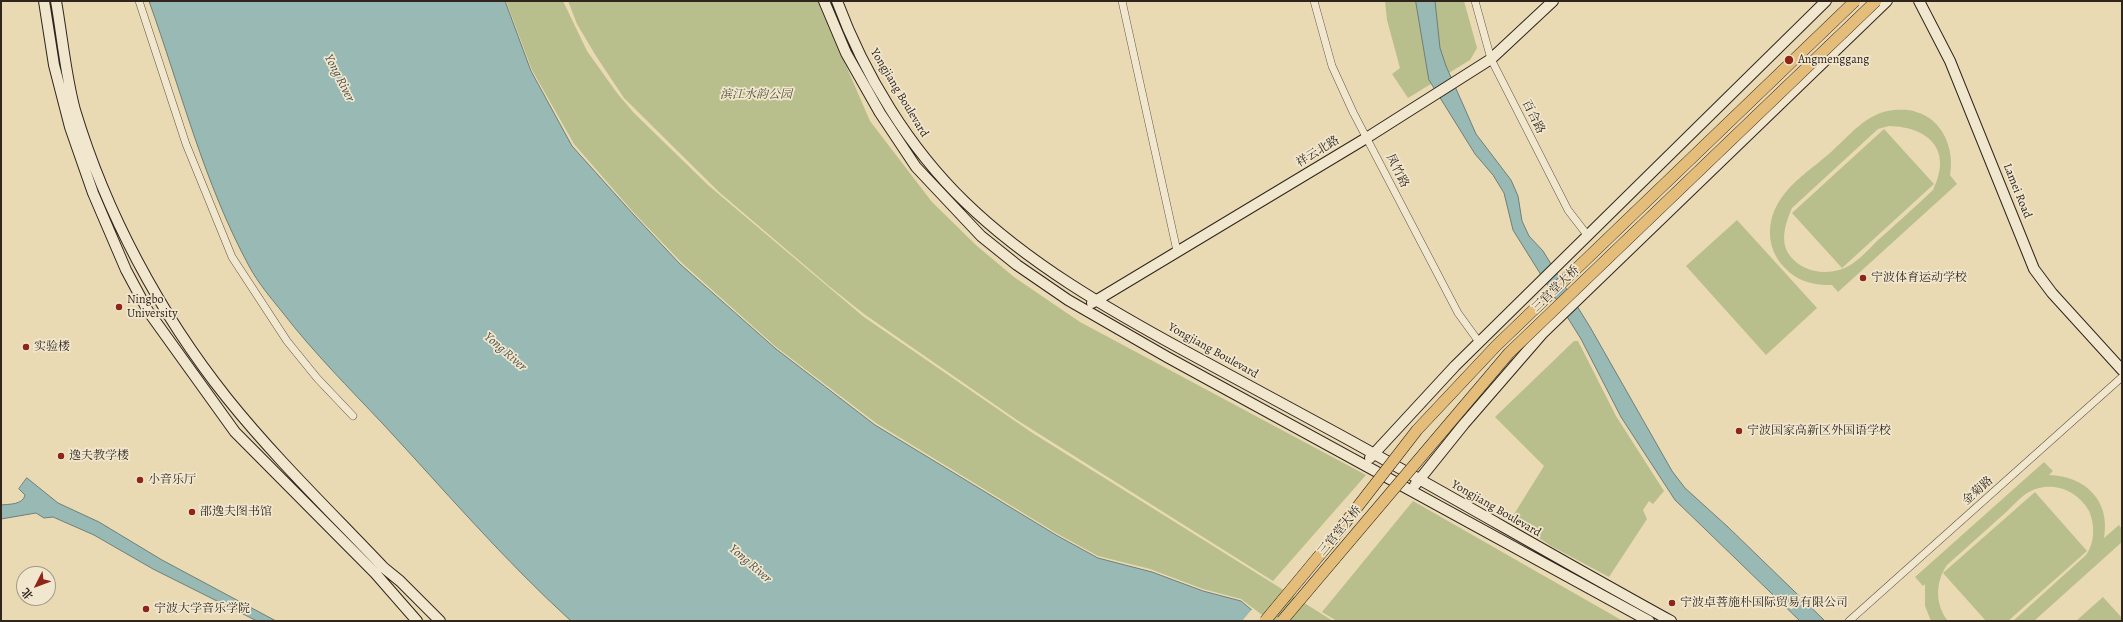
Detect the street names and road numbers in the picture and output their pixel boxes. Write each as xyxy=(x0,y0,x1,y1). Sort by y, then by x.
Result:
street label: Yongjiang Boulevard xyxy=(867,46,931,140)
street label: 百合路 xyxy=(1518,98,1548,136)
street label: 祥云北路 xyxy=(1294,133,1342,171)
street label: 凤竹路 xyxy=(1382,152,1412,190)
street label: Lamei Road xyxy=(2000,162,2034,220)
street label: 三官堂大桥 xyxy=(1529,263,1583,315)
street label: Yongjiang Boulevard xyxy=(1165,320,1261,382)
street label: 金菊路 xyxy=(1960,474,1996,508)
street label: Yongjiang Boulevard xyxy=(1449,478,1543,540)
street label: 三官堂大桥 xyxy=(1315,503,1365,559)

